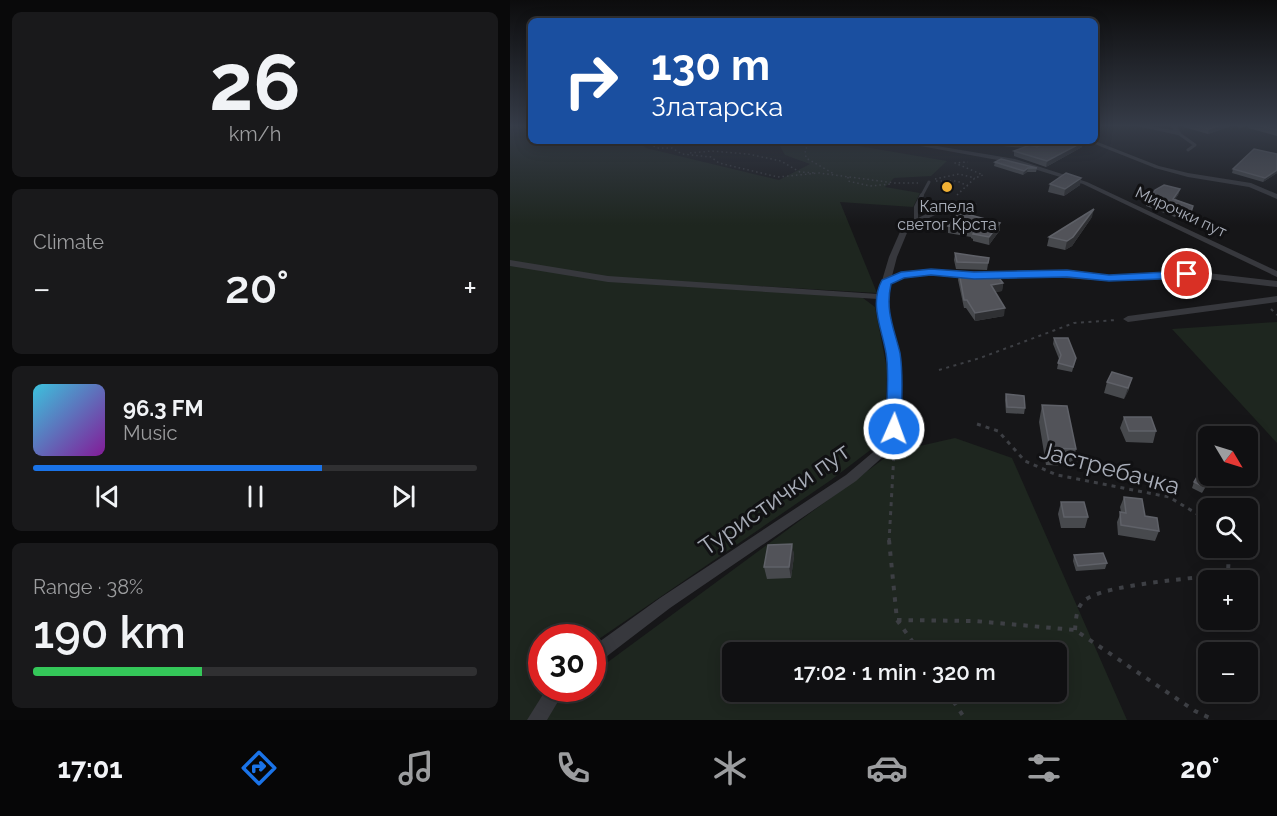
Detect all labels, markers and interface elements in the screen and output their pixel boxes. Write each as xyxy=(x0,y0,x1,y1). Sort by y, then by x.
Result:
text: 26 xyxy=(209,37,301,128)
text: 130 m xyxy=(651,41,770,90)
icon: right xyxy=(552,42,630,120)
text: Златарска xyxy=(651,91,783,122)
text: km/h xyxy=(229,122,281,146)
marker: Капела светог Крста xyxy=(940,180,954,194)
street label: Мирочки пут xyxy=(1132,183,1230,242)
place label: Капела светог Крста xyxy=(897,197,997,234)
text: Climate xyxy=(33,230,104,254)
pin xyxy=(1161,248,1212,299)
icon: arrive xyxy=(1170,257,1203,290)
text: 20° xyxy=(225,261,289,314)
text: − xyxy=(33,269,51,308)
text: + xyxy=(463,269,477,308)
text: 96.3 FM xyxy=(123,395,203,421)
position arrow xyxy=(862,397,926,461)
text: Music xyxy=(123,421,177,445)
north arrow xyxy=(1198,426,1258,486)
map controls xyxy=(1198,426,1258,702)
street label: Јастребачка xyxy=(1037,435,1183,501)
street label: Туристички пут xyxy=(693,436,855,562)
icon: previous xyxy=(91,480,124,513)
icon: pause xyxy=(239,480,272,513)
icon: next xyxy=(387,480,420,513)
button: search xyxy=(1198,498,1258,558)
button: + xyxy=(1198,570,1258,630)
text: Range · 38% xyxy=(33,575,143,599)
text: 190 km xyxy=(33,606,186,659)
speed limit sign: 30 xyxy=(528,624,606,702)
button: − xyxy=(1198,642,1258,702)
text: 17:02 · 1 min · 320 m xyxy=(793,659,996,685)
icon: directions xyxy=(238,747,280,789)
icon: music xyxy=(395,747,437,789)
icon: phone xyxy=(552,747,594,789)
icon: climate xyxy=(709,747,751,789)
icon: car xyxy=(866,747,908,789)
icon: filters xyxy=(1023,747,1065,789)
text: 17:01 xyxy=(58,753,123,784)
text: 20° xyxy=(1180,753,1219,784)

